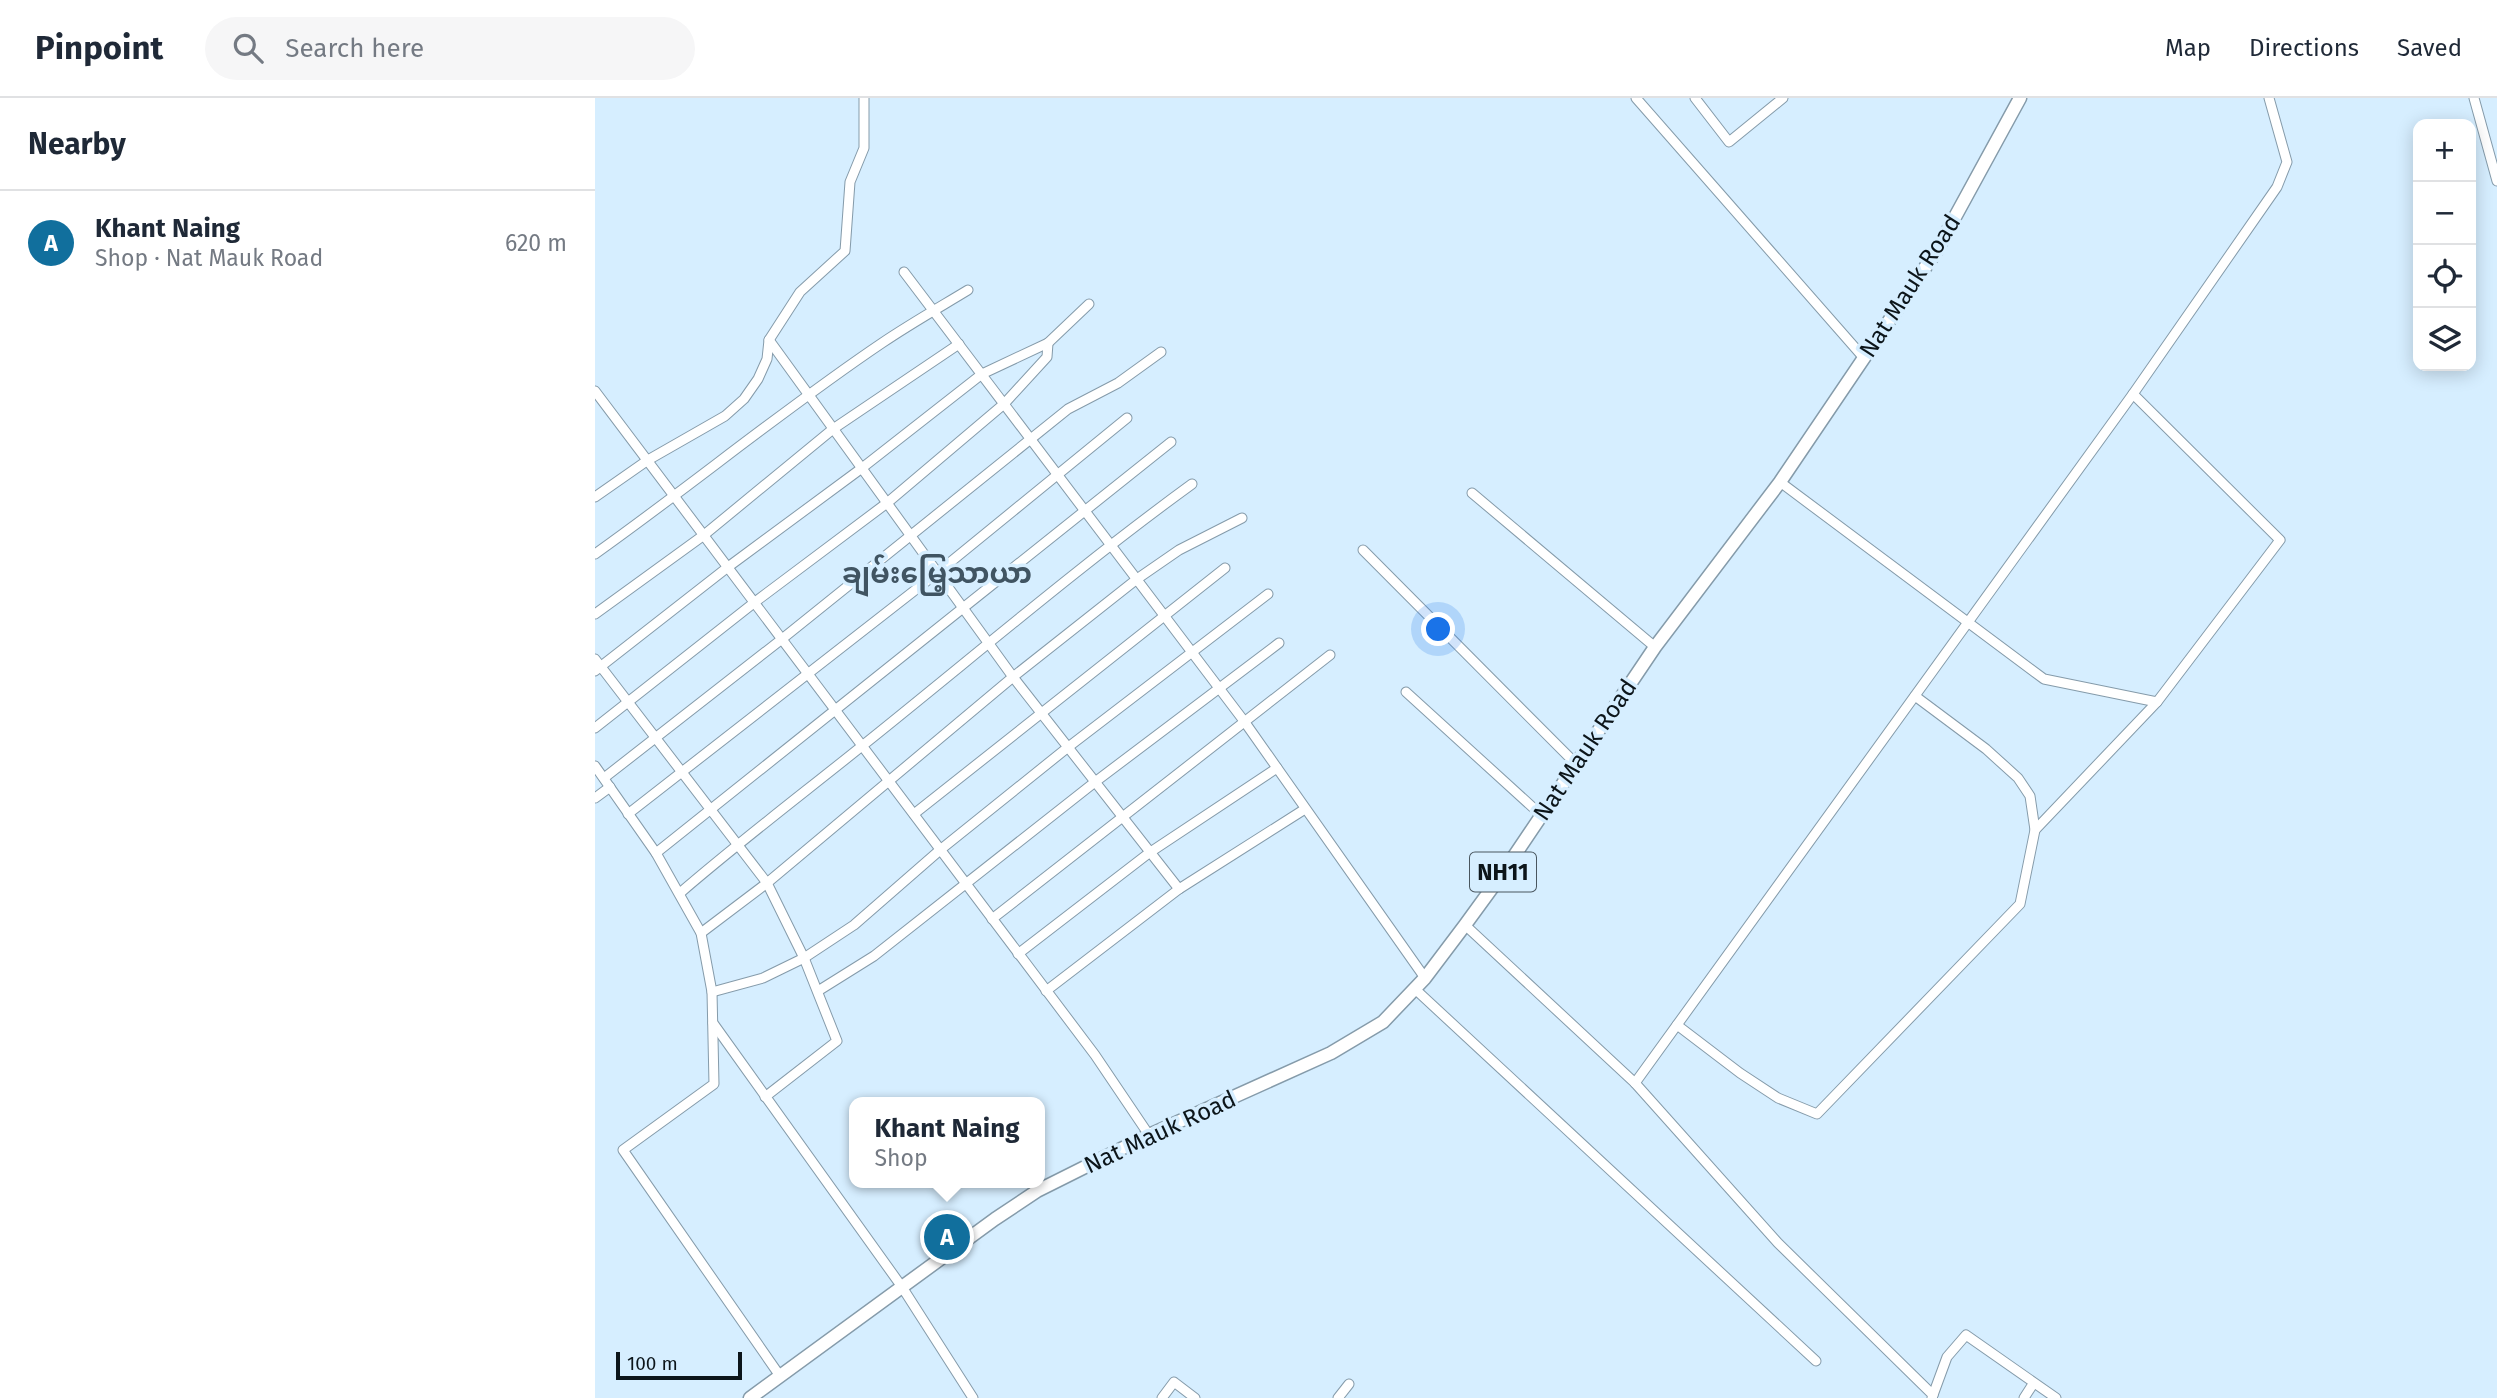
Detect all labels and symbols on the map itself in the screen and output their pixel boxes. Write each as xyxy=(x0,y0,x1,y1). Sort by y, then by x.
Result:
street label: Nat Mauk Road xyxy=(1854,210,1966,362)
district label: ချမ်းမြေ့သာယာ xyxy=(842,554,1032,597)
your location xyxy=(1421,612,1455,646)
street label: Nat Mauk Road xyxy=(1527,674,1643,826)
road number: NH11 xyxy=(1470,852,1536,892)
street label: Nat Mauk Road xyxy=(1080,1085,1240,1179)
pin: A xyxy=(924,1211,970,1263)
scale bar xyxy=(616,1349,742,1381)

